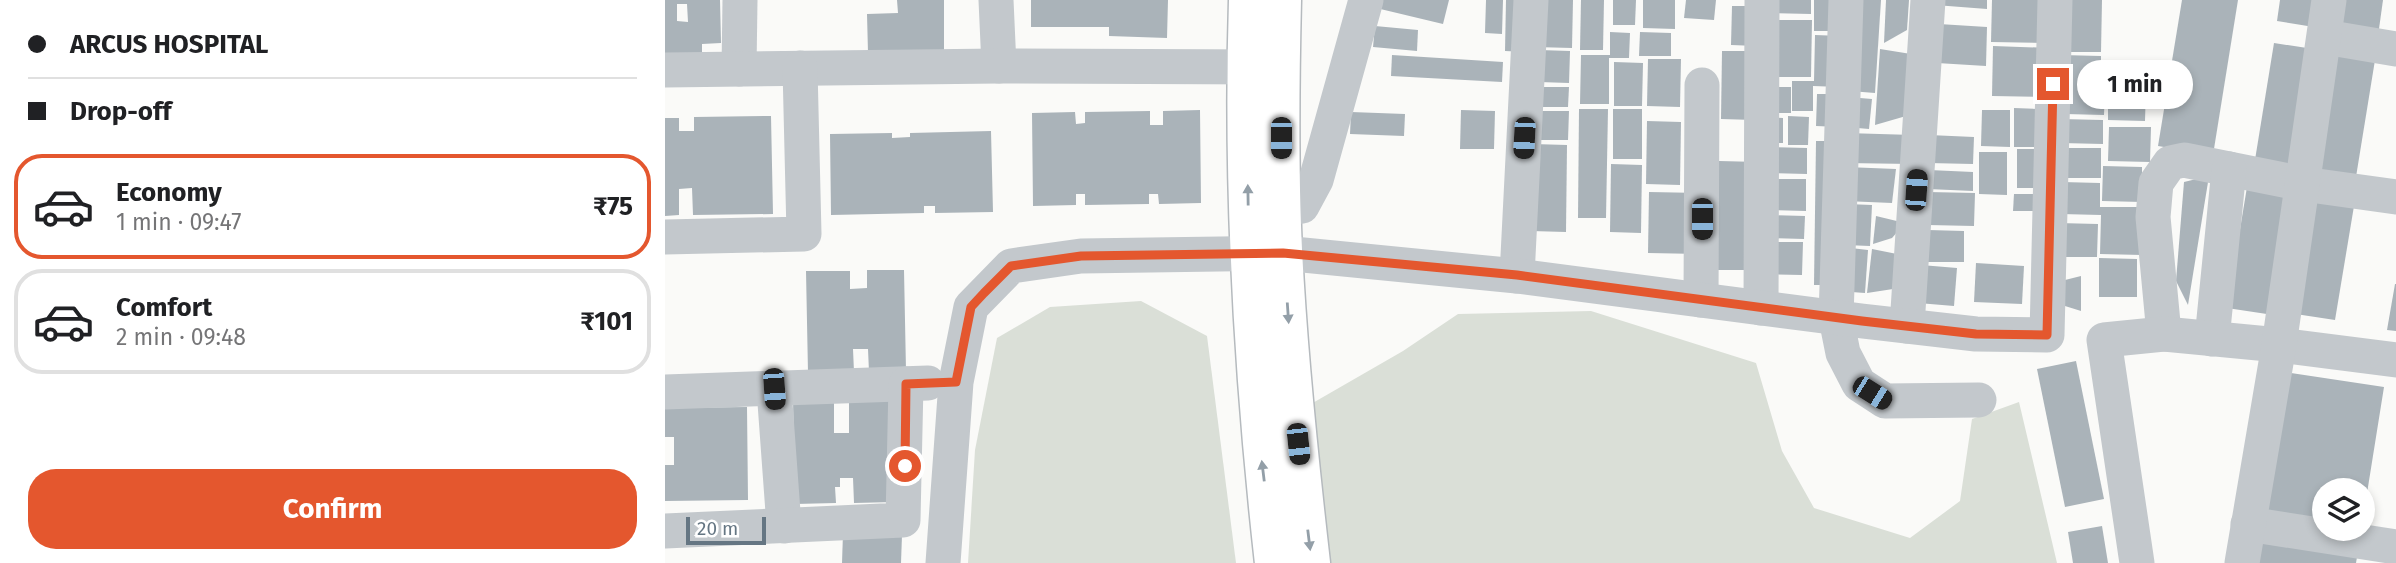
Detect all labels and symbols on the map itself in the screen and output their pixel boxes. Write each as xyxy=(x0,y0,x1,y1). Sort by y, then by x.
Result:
callout: 1 min xyxy=(2077,60,2193,108)
route end xyxy=(2037,68,2069,100)
car xyxy=(1513,116,1536,160)
car xyxy=(1271,117,1292,159)
car xyxy=(1905,168,1928,212)
one-way arrow xyxy=(1242,184,1253,206)
car xyxy=(1692,198,1713,240)
one-way arrow xyxy=(1283,302,1294,324)
car xyxy=(763,367,786,411)
car xyxy=(1849,373,1896,413)
car xyxy=(1286,422,1311,466)
route start xyxy=(889,450,921,482)
one-way arrow xyxy=(1258,460,1269,482)
scale bar xyxy=(686,514,767,546)
one-way arrow xyxy=(1303,529,1314,551)

